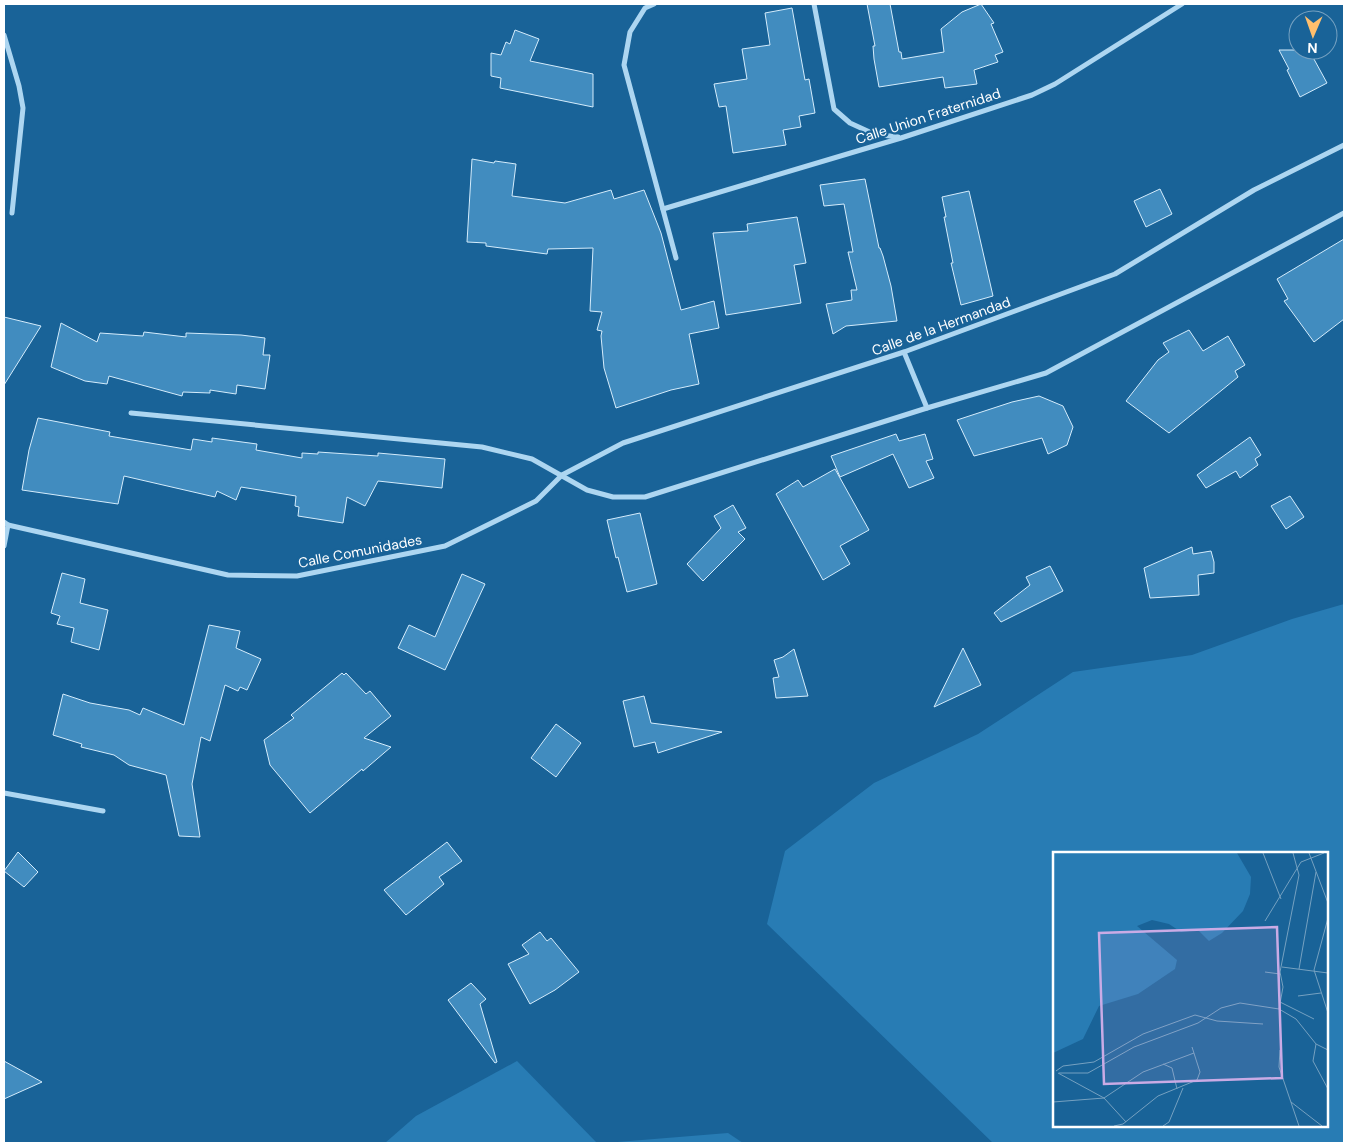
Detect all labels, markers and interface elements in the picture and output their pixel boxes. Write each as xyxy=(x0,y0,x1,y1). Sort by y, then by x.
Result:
north arrow xyxy=(1288,10,1338,60)
text: N xyxy=(1307,39,1318,57)
street label: Calle Union Fraternidad xyxy=(853,84,1003,148)
street label: Calle de la Hermandad xyxy=(869,292,1013,360)
street label: Calle Comunidades xyxy=(296,530,424,572)
inset map xyxy=(1053,852,1328,1127)

